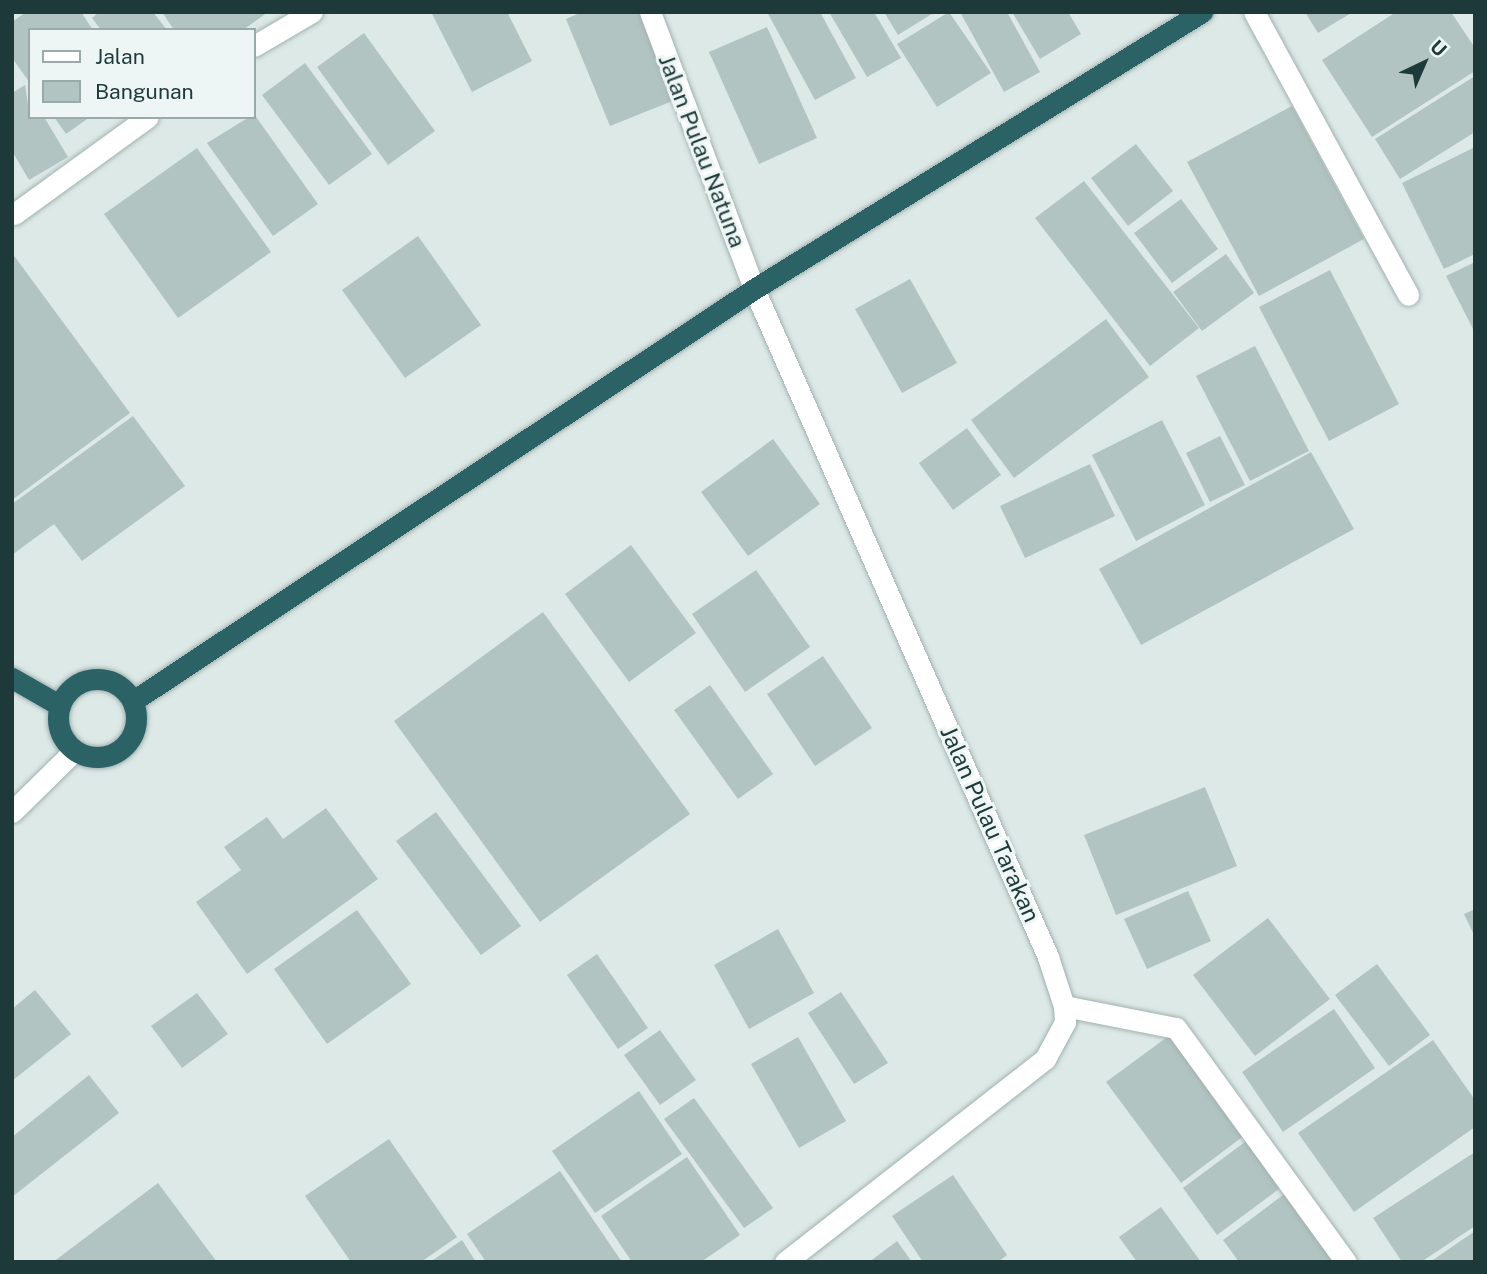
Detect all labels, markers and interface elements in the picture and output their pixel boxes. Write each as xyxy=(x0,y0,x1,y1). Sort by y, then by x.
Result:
legend xyxy=(28,28,256,119)
north arrow xyxy=(1389,28,1459,98)
text: U xyxy=(1426,35,1451,61)
text: Jalan xyxy=(95,44,145,69)
street label: Jalan Pulau Natuna xyxy=(652,51,752,251)
text: Bangunan xyxy=(95,79,194,104)
street label: Jalan Pulau Tarakan xyxy=(934,722,1046,926)

